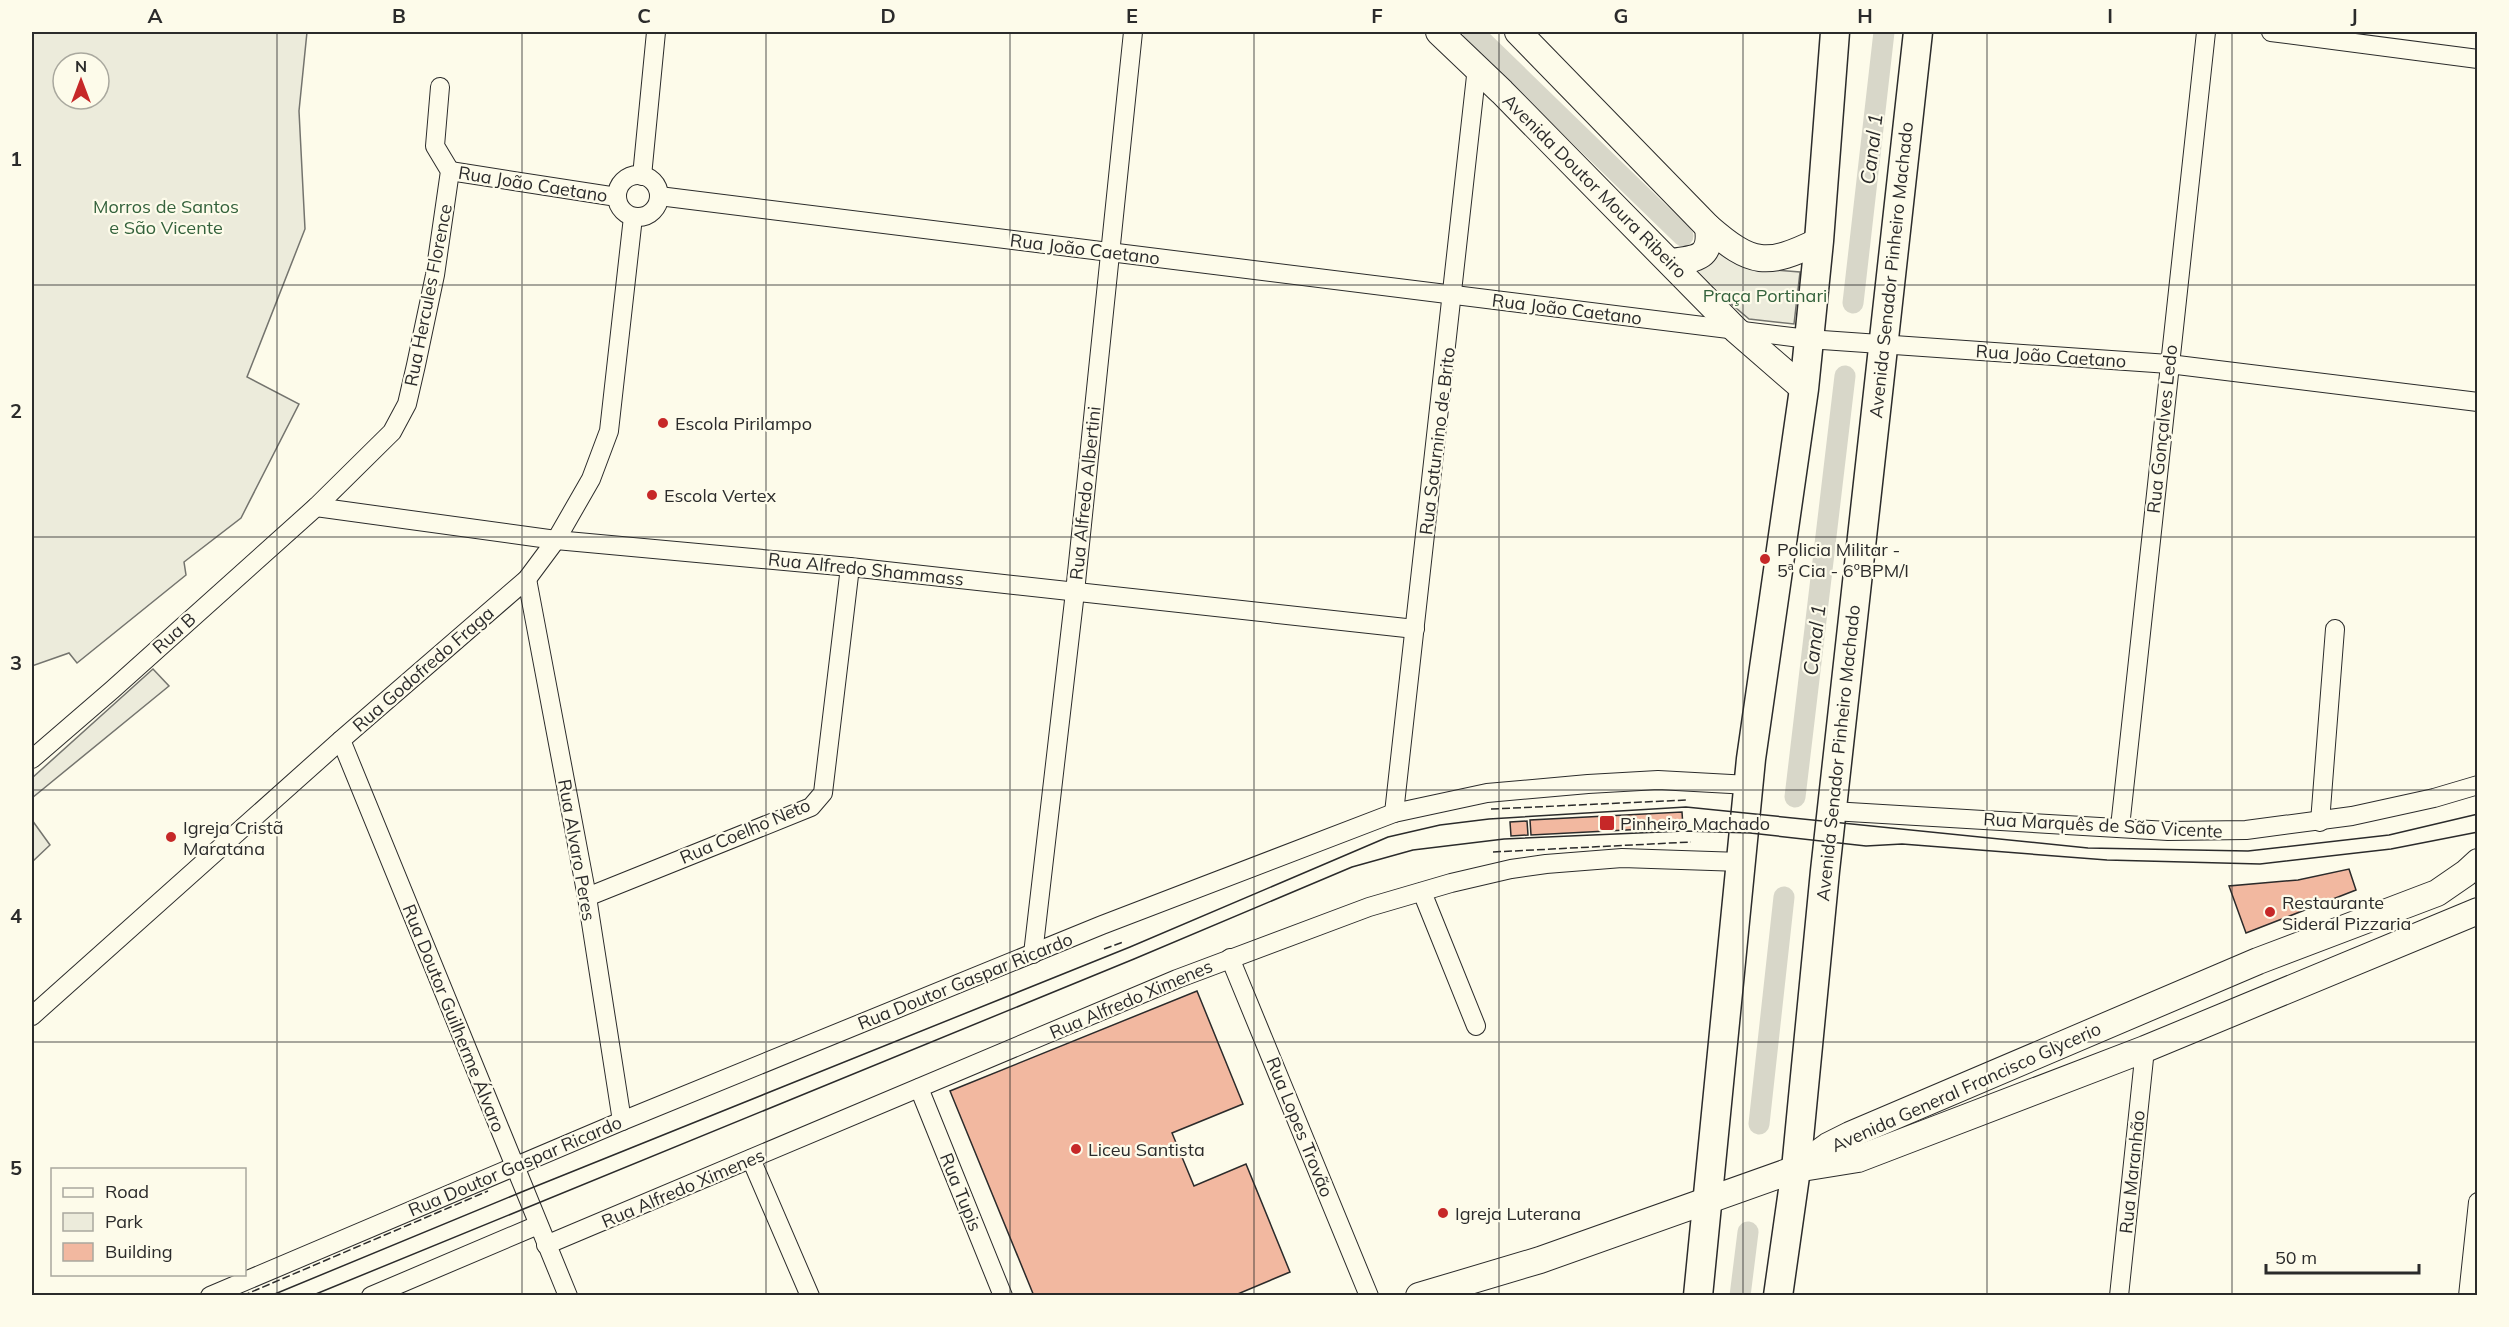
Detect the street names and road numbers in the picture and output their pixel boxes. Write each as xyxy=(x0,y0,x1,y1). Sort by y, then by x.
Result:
street label: Avenida Doutor Moura Ribeiro xyxy=(1498,89,1692,283)
street label: Avenida Senador Pinheiro Machado xyxy=(1864,121,1918,419)
street label: Rua João Caetano xyxy=(457,161,609,207)
street label: Rua Hercules Florence xyxy=(399,202,457,388)
street label: Rua João Caetano xyxy=(1009,228,1161,270)
street label: Rua João Caetano xyxy=(1491,288,1643,330)
street label: Rua João Caetano xyxy=(1975,339,2127,373)
street label: Rua Gonçalves Ledo xyxy=(2142,343,2182,515)
street label: Rua Saturnino de Brito xyxy=(1414,346,1460,536)
street label: Rua Alfredo Albertini xyxy=(1064,405,1106,581)
street label: Rua Alfredo Shammass xyxy=(767,547,965,591)
street label: Rua Godofredo Fraga xyxy=(348,601,498,737)
street label: Avenida Senador Pinheiro Machado xyxy=(1811,604,1865,902)
street label: Rua B xyxy=(148,608,200,658)
street label: Rua Alvaro Peres xyxy=(553,777,601,923)
street label: Rua Coelho Neto xyxy=(676,793,814,869)
street label: Rua Marquês de São Vicente xyxy=(1983,807,2223,843)
street label: Rua Doutor Guilherme Álvaro xyxy=(398,901,510,1135)
street label: Rua Doutor Gaspar Ricardo xyxy=(854,927,1076,1035)
street label: Rua Alfredo Ximenes xyxy=(1046,954,1216,1044)
street label: Avenida General Francisco Glycerio xyxy=(1828,1017,2104,1157)
street label: Rua Lopes Trovão xyxy=(1261,1053,1339,1201)
street label: Rua Maranhão xyxy=(2114,1109,2150,1235)
street label: Rua Doutor Gaspar Ricardo xyxy=(405,1111,625,1221)
street label: Rua Alfredo Ximenes xyxy=(598,1143,768,1233)
street label: Rua Tupis xyxy=(935,1150,987,1235)

